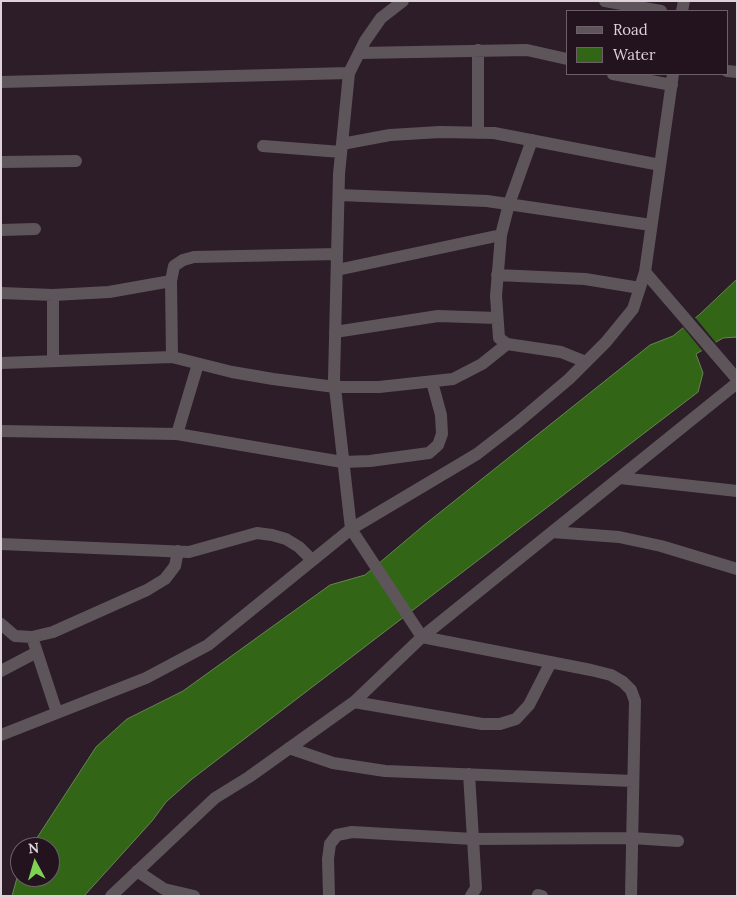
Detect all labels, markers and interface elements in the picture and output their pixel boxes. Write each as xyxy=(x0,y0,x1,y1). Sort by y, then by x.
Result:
legend xyxy=(566,10,728,75)
text: Road xyxy=(613,20,648,39)
text: Water xyxy=(613,45,655,64)
north arrow xyxy=(10,837,60,887)
text: N xyxy=(27,839,40,858)

